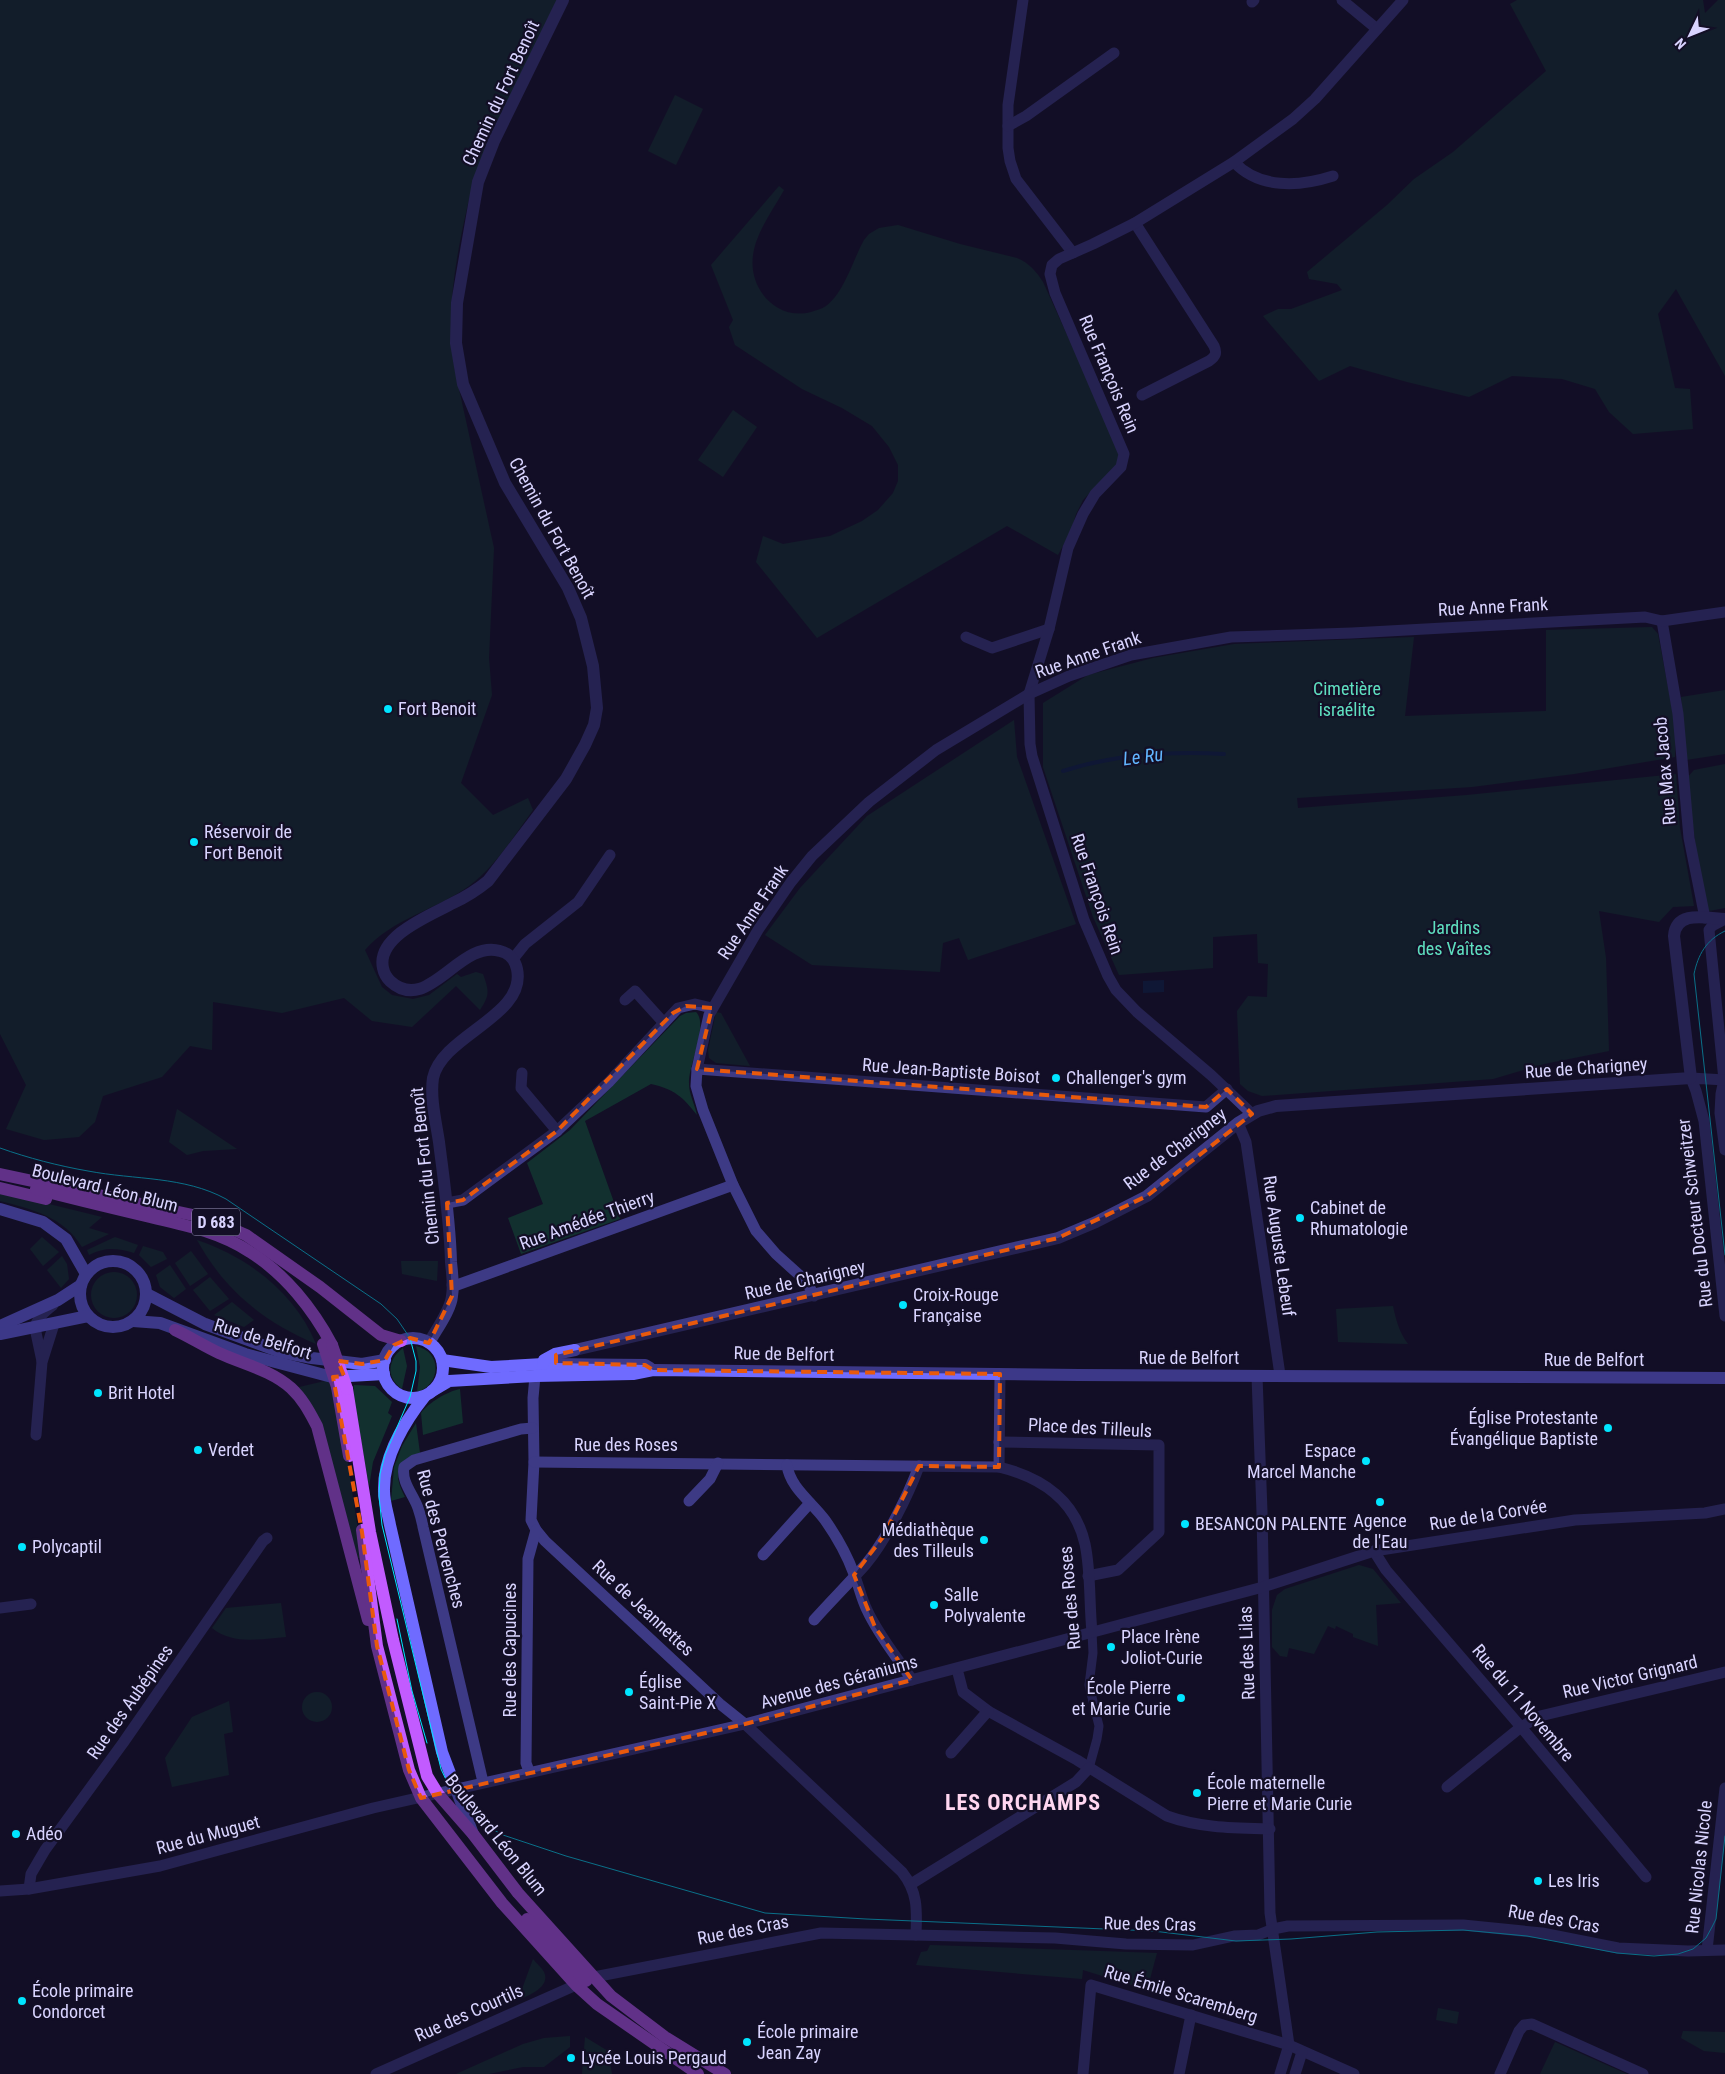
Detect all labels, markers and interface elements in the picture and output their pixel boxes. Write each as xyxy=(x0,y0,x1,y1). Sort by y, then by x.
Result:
north arrow xyxy=(1665,10,1715,60)
street label: Chemin du Fort Benoît xyxy=(458,17,543,169)
text: N xyxy=(1672,35,1689,52)
street label: Rue François Rein xyxy=(1075,312,1144,436)
street label: Chemin du Fort Benoît xyxy=(505,454,600,602)
street label: Rue Anne Frank xyxy=(1437,593,1549,620)
street label: Rue Anne Frank xyxy=(1032,627,1143,682)
park label: Cimetière israélite xyxy=(1313,678,1381,720)
place label: Fort Benoit xyxy=(398,698,476,719)
marker: Fort Benoit xyxy=(382,703,394,715)
street label: Rue Max Jacob xyxy=(1649,716,1680,826)
water label: Le Ru xyxy=(1122,743,1165,770)
place label: Réservoir de Fort Benoit xyxy=(204,821,292,863)
street label: Rue François Rein xyxy=(1067,831,1128,957)
marker: Réservoir de Fort Benoit xyxy=(188,836,200,848)
street label: Rue Anne Frank xyxy=(713,860,792,963)
park label: Jardins des Vaîtes xyxy=(1417,917,1491,959)
street label: Rue de Charigney xyxy=(1524,1053,1648,1082)
street label: Rue Jean-Baptiste Boisot xyxy=(861,1054,1041,1087)
place label: Challenger's gym xyxy=(1066,1067,1187,1088)
marker: Challenger's gym xyxy=(1050,1072,1062,1084)
street label: Chemin du Fort Benoît xyxy=(406,1086,443,1246)
street label: Rue de Charigney xyxy=(1119,1103,1230,1194)
street label: Rue du Docteur Schweitzer xyxy=(1672,1117,1716,1309)
street label: Boulevard Léon Blum xyxy=(30,1159,180,1216)
street label: Rue Auguste Lebeuf xyxy=(1259,1174,1300,1318)
street label: Rue Amédée Thierry xyxy=(517,1185,658,1254)
place label: Cabinet de Rhumatologie xyxy=(1310,1197,1408,1239)
road number: D 683 xyxy=(192,1208,240,1236)
marker: Cabinet de Rhumatologie xyxy=(1294,1212,1306,1224)
street label: Rue de Charigney xyxy=(743,1255,868,1304)
place label: Croix-Rouge Française xyxy=(913,1284,999,1326)
marker: Croix-Rouge Française xyxy=(897,1299,909,1311)
street label: Rue de Belfort xyxy=(212,1314,314,1363)
street label: Rue de Belfort xyxy=(733,1342,835,1365)
street label: Rue de Belfort xyxy=(1139,1347,1239,1368)
street label: Rue de Belfort xyxy=(1544,1349,1644,1370)
place label: Brit Hotel xyxy=(108,1382,175,1403)
marker: Brit Hotel xyxy=(92,1387,104,1399)
place label: Église Protestante Évangélique Baptiste xyxy=(1450,1407,1598,1449)
street label: Place des Tilleuls xyxy=(1027,1414,1153,1441)
marker: Église Protestante Évangélique Baptiste xyxy=(1602,1422,1614,1434)
street label: Rue des Roses xyxy=(574,1434,678,1455)
place label: Verdet xyxy=(208,1439,254,1460)
place label: Espace Marcel Manche xyxy=(1247,1440,1356,1482)
marker: Verdet xyxy=(192,1444,204,1456)
marker: Espace Marcel Manche xyxy=(1360,1455,1372,1467)
street label: Rue des Pervenches xyxy=(413,1467,470,1611)
street label: Rue de la Corvée xyxy=(1428,1495,1548,1534)
marker: Agence de l'Eau xyxy=(1374,1496,1386,1508)
place label: Agence de l'Eau xyxy=(1352,1510,1408,1552)
place label: BESANCON PALENTE xyxy=(1195,1513,1347,1534)
marker: BESANCON PALENTE xyxy=(1179,1518,1191,1530)
place label: Médiathèque des Tilleuls xyxy=(882,1519,974,1561)
marker: Médiathèque des Tilleuls xyxy=(978,1534,990,1546)
place label: Polycaptil xyxy=(32,1536,102,1557)
marker: Polycaptil xyxy=(16,1541,28,1553)
street label: Rue des Roses xyxy=(1055,1545,1084,1651)
street label: Rue de Jeannettes xyxy=(588,1555,699,1660)
street label: Rue des Capucines xyxy=(499,1583,520,1717)
place label: Salle Polyvalente xyxy=(944,1584,1026,1626)
marker: Salle Polyvalente xyxy=(928,1599,940,1611)
street label: Rue des Lilas xyxy=(1234,1606,1259,1700)
place label: Place Irène Joliot-Curie xyxy=(1121,1626,1203,1668)
street label: Rue des Aubépines xyxy=(82,1640,177,1763)
street label: Rue du 11 Novembre xyxy=(1468,1640,1579,1766)
marker: Place Irène Joliot-Curie xyxy=(1105,1641,1117,1653)
street label: Avenue des Géraniums xyxy=(758,1650,920,1713)
street label: Rue Victor Grignard xyxy=(1560,1651,1699,1702)
place label: Église Saint-Pie X xyxy=(639,1671,716,1713)
place label: École Pierre et Marie Curie xyxy=(1072,1677,1171,1719)
marker: Église Saint-Pie X xyxy=(623,1686,635,1698)
marker: École Pierre et Marie Curie xyxy=(1175,1692,1187,1704)
street label: Boulevard Léon Blum xyxy=(441,1770,552,1899)
place label: École maternelle Pierre et Marie Curie xyxy=(1207,1772,1352,1814)
marker: École maternelle Pierre et Marie Curie xyxy=(1191,1787,1203,1799)
district label: LES ORCHAMPS xyxy=(945,1790,1101,1815)
street label: Rue Nicolas Nicole xyxy=(1681,1799,1716,1935)
street label: Rue du Muguet xyxy=(154,1811,262,1858)
place label: Adéo xyxy=(26,1823,63,1844)
marker: Adéo xyxy=(10,1828,22,1840)
place label: Les Iris xyxy=(1548,1870,1600,1891)
marker: Les Iris xyxy=(1532,1875,1544,1887)
street label: Rue des Cras xyxy=(1507,1900,1602,1937)
street label: Rue des Cras xyxy=(695,1910,790,1949)
street label: Rue des Cras xyxy=(1103,1912,1197,1935)
street label: Rue Émile Scaremberg xyxy=(1102,1960,1260,2027)
street label: Rue des Courtils xyxy=(411,1979,526,2046)
place label: École primaire Condorcet xyxy=(32,1980,133,2022)
marker: École primaire Condorcet xyxy=(16,1995,28,2007)
place label: École primaire Jean Zay xyxy=(757,2021,858,2063)
marker: École primaire Jean Zay xyxy=(741,2036,753,2048)
place label: Lycée Louis Pergaud xyxy=(581,2047,727,2068)
marker: Lycée Louis Pergaud xyxy=(565,2052,577,2064)

